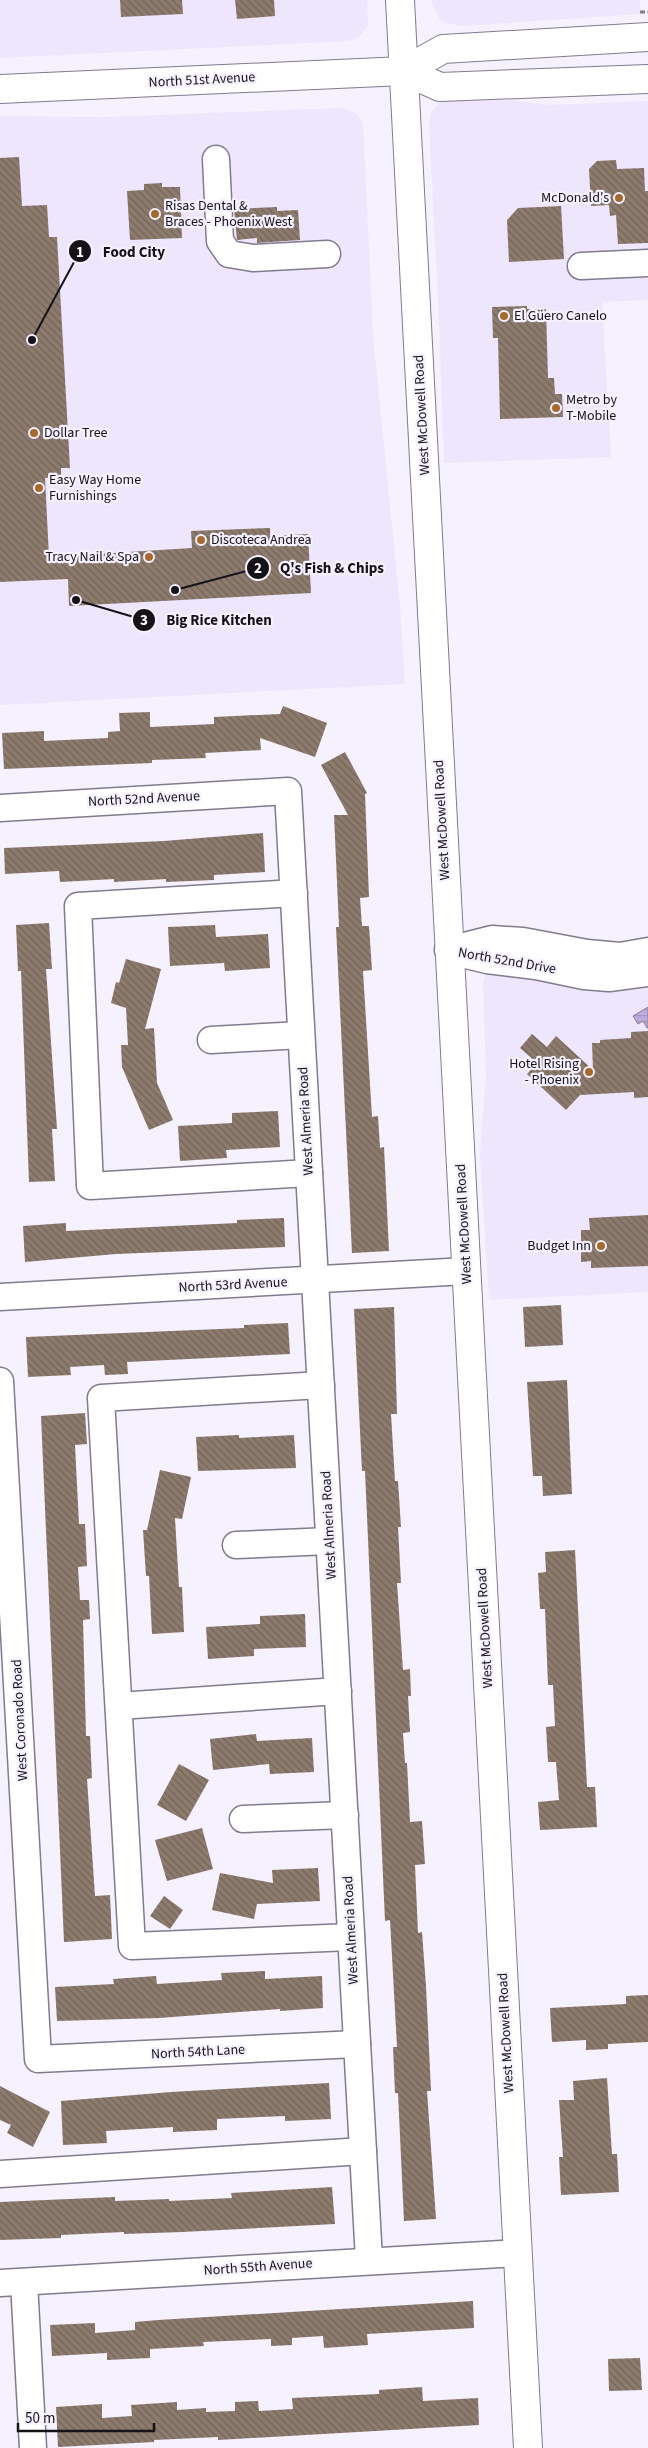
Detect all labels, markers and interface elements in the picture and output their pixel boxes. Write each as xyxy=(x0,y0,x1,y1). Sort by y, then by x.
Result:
street label: North 51st Avenue xyxy=(148,67,256,93)
place label: McDonald's xyxy=(541,188,609,208)
marker: McDonald's xyxy=(613,192,625,204)
place label: Risas Dental & Braces - Phoenix West xyxy=(165,196,292,232)
marker: Risas Dental & Braces - Phoenix West xyxy=(149,208,161,220)
callout: Food City xyxy=(67,236,175,266)
text: 1 xyxy=(76,242,84,263)
text: Food City xyxy=(103,242,165,263)
place label: El Güero Canelo xyxy=(514,306,607,326)
marker: El Güero Canelo xyxy=(498,310,510,322)
street label: West McDowell Road xyxy=(409,354,435,476)
place label: Metro by T-Mobile xyxy=(566,390,618,426)
marker: Metro by T-Mobile xyxy=(550,402,562,414)
place label: Dollar Tree xyxy=(44,423,108,443)
marker: Dollar Tree xyxy=(28,427,40,439)
place label: Easy Way Home Furnishings xyxy=(49,470,141,506)
marker: Easy Way Home Furnishings xyxy=(33,482,45,494)
place label: Discoteca Andrea xyxy=(211,530,312,550)
marker: Discoteca Andrea xyxy=(195,534,207,546)
place label: Tracy Nail & Spa xyxy=(45,547,139,567)
marker: Tracy Nail & Spa xyxy=(143,551,155,563)
callout: Q's Fish & Chips xyxy=(245,553,394,583)
text: 2 xyxy=(254,558,262,579)
text: Q's Fish & Chips xyxy=(280,558,384,579)
callout: Big Rice Kitchen xyxy=(131,605,282,635)
text: 3 xyxy=(140,610,148,631)
text: Big Rice Kitchen xyxy=(166,610,272,631)
street label: West McDowell Road xyxy=(429,759,455,881)
street label: North 52nd Avenue xyxy=(88,786,200,812)
street label: North 52nd Drive xyxy=(456,943,558,979)
place label: Hotel Rising - Phoenix xyxy=(509,1054,580,1090)
street label: West Almeria Road xyxy=(293,1066,319,1176)
marker: Hotel Rising - Phoenix xyxy=(583,1066,595,1078)
street label: West McDowell Road xyxy=(451,1163,477,1285)
place label: Budget Inn xyxy=(527,1236,591,1256)
marker: Budget Inn xyxy=(595,1240,607,1252)
street label: North 53rd Avenue xyxy=(178,1272,288,1298)
street label: West Almeria Road xyxy=(316,1470,342,1580)
street label: West McDowell Road xyxy=(472,1567,498,1689)
street label: West Coronado Road xyxy=(7,1659,33,1781)
street label: West Almeria Road xyxy=(338,1875,364,1985)
street label: West McDowell Road xyxy=(493,1972,519,2094)
street label: North 54th Lane xyxy=(150,2040,246,2064)
street label: North 55th Avenue xyxy=(203,2253,313,2281)
scale bar xyxy=(18,2400,154,2432)
text: 50 m xyxy=(25,2408,55,2429)

